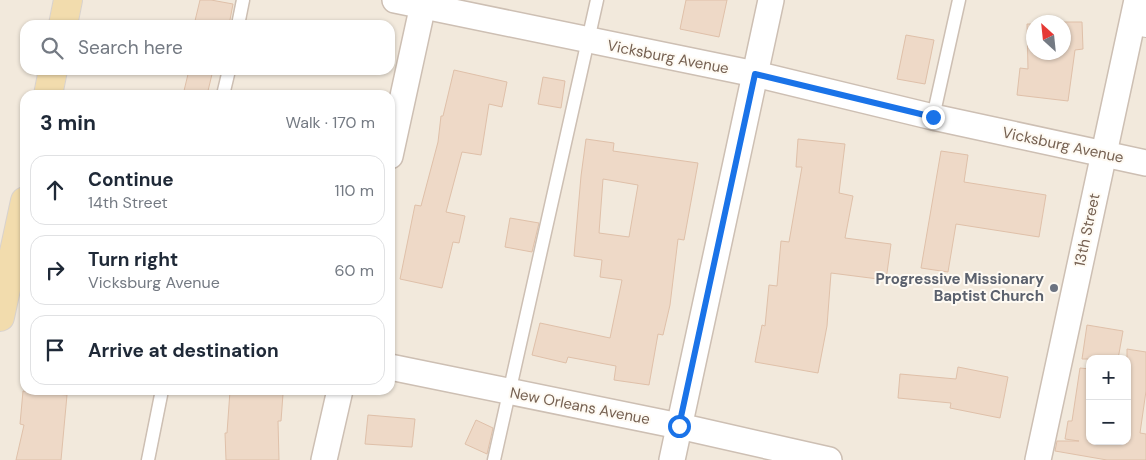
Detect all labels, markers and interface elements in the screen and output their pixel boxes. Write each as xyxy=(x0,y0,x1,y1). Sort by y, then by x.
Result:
north arrow xyxy=(1026,15,1071,60)
search box xyxy=(20,20,395,75)
icon: search xyxy=(38,34,66,62)
text: Search here xyxy=(78,35,183,60)
street label: Vicksburg Avenue xyxy=(605,35,731,79)
route end xyxy=(922,106,945,129)
text: 3 min xyxy=(40,109,96,137)
text: Walk · 170 m xyxy=(286,112,375,133)
street label: Vicksburg Avenue xyxy=(1000,122,1126,168)
text: Continue xyxy=(88,167,174,192)
icon: ahead xyxy=(41,176,69,204)
text: 110 m xyxy=(335,180,374,201)
street label: 13th Street xyxy=(1069,191,1105,269)
text: 14th Street xyxy=(88,192,168,213)
text: Turn right xyxy=(88,247,178,272)
icon: right xyxy=(41,256,69,284)
text: 60 m xyxy=(334,260,374,281)
place label: Progressive Missionary Baptist Church xyxy=(876,269,1044,306)
text: Vicksburg Avenue xyxy=(88,272,220,293)
marker: Progressive Missionary Baptist Church xyxy=(1048,282,1060,294)
icon: arrive xyxy=(41,336,69,364)
text: Arrive at destination xyxy=(88,338,279,363)
map controls xyxy=(1086,355,1131,445)
button: + xyxy=(1086,355,1131,400)
street label: New Orleans Avenue xyxy=(508,383,652,429)
button: − xyxy=(1086,400,1131,445)
route start xyxy=(668,415,691,438)

